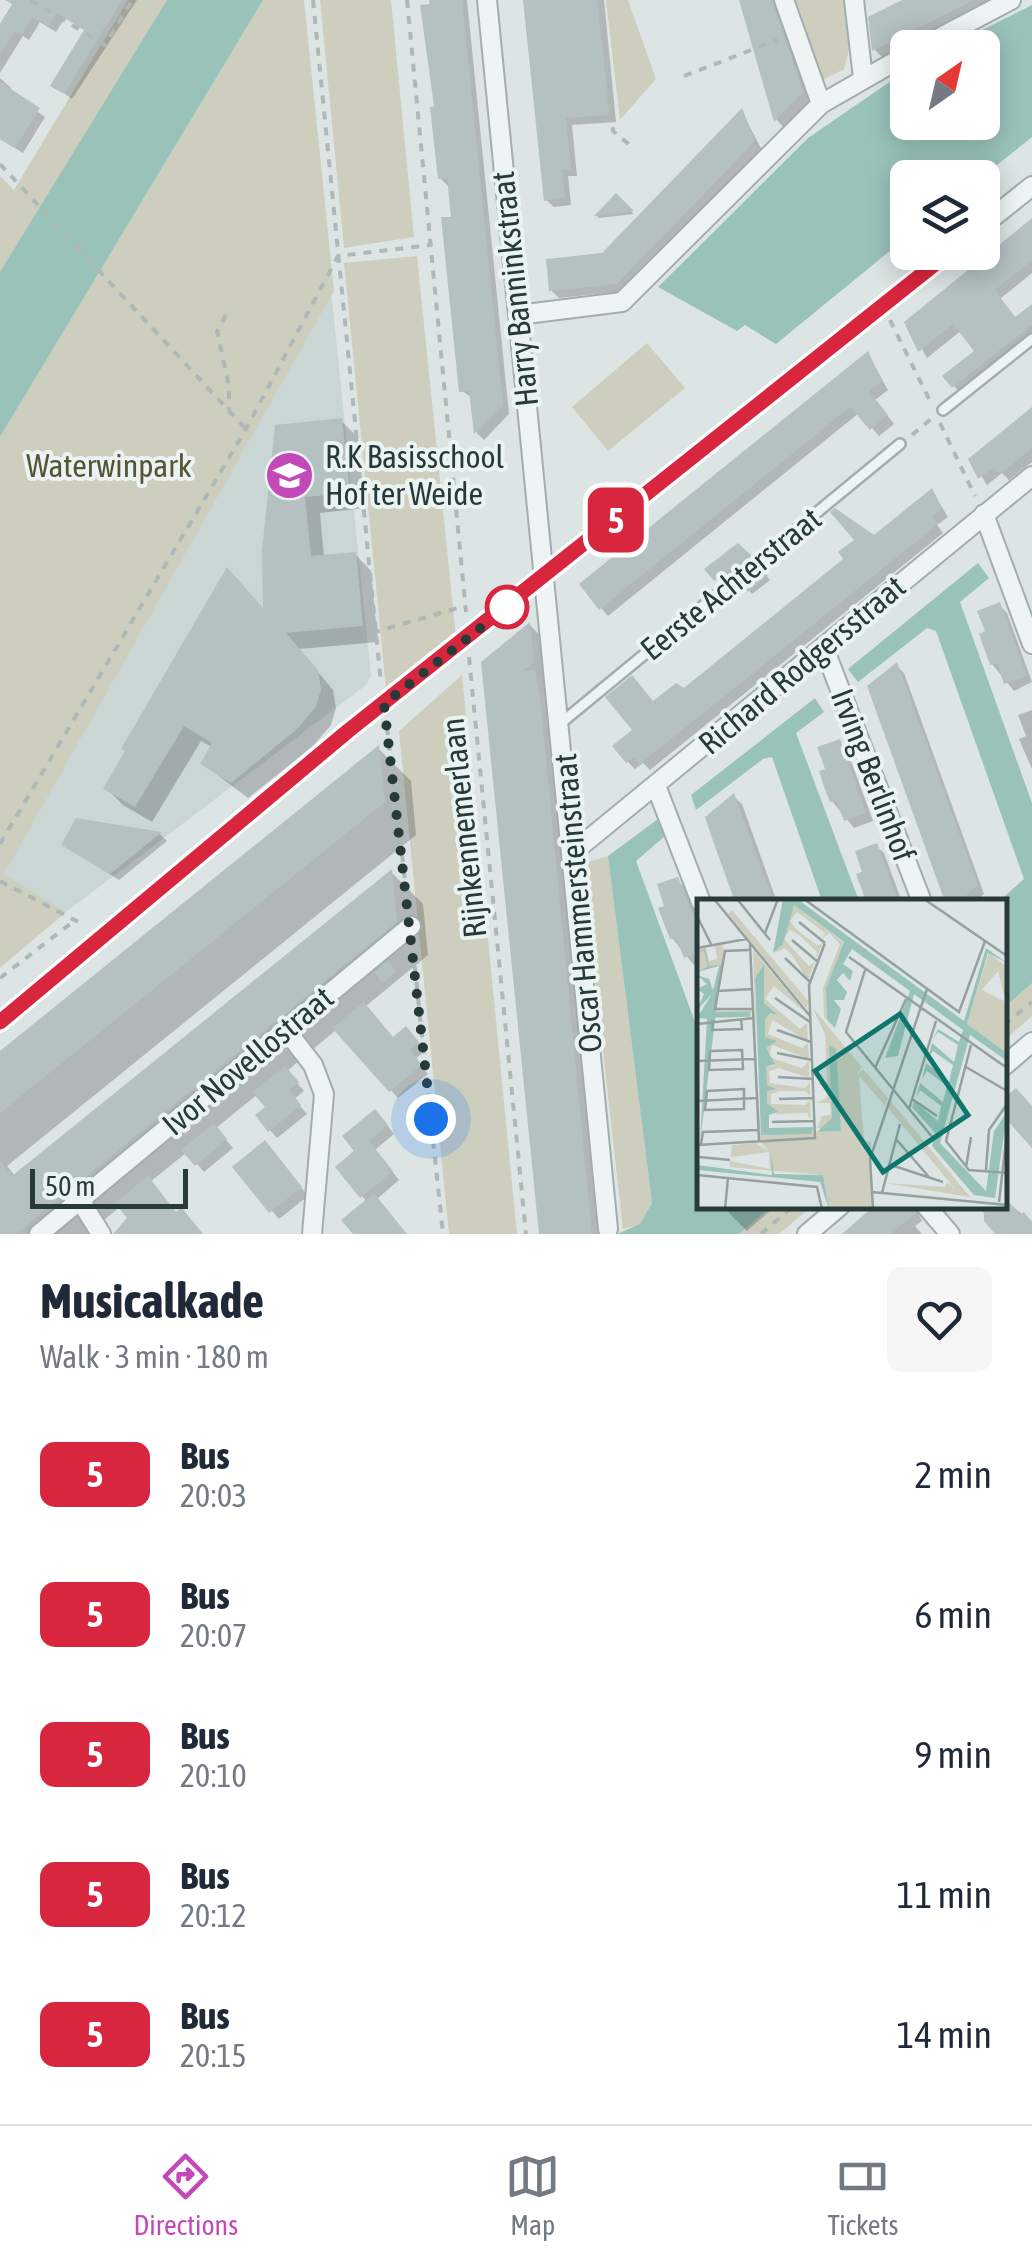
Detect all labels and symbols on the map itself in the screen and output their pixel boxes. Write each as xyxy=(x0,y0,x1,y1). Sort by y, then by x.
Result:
north arrow xyxy=(890,30,1000,140)
street label: Harry Banninkstraat xyxy=(484,170,545,408)
place label: R.K Basisschool Hof ter Weide xyxy=(325,438,504,512)
park label: Waterwinpark xyxy=(26,447,192,484)
school or university icon: R.K Basisschool Hof ter Weide xyxy=(264,449,316,501)
line badge: 5 xyxy=(584,488,648,552)
street label: Eerste Achterstraat xyxy=(633,500,828,667)
street label: Richard Rodgersstraat xyxy=(691,568,912,762)
unlabelled marker xyxy=(486,586,528,628)
street label: Irving Berlinhof xyxy=(824,683,923,866)
street label: Rijnkennemerlaan xyxy=(434,716,493,940)
street label: Oscar Hammersteinstraat xyxy=(546,752,609,1054)
inset map xyxy=(697,899,1007,1209)
street label: Ivor Novellostraat xyxy=(155,979,340,1143)
your location xyxy=(406,1094,456,1144)
scale bar xyxy=(30,1164,188,1208)

